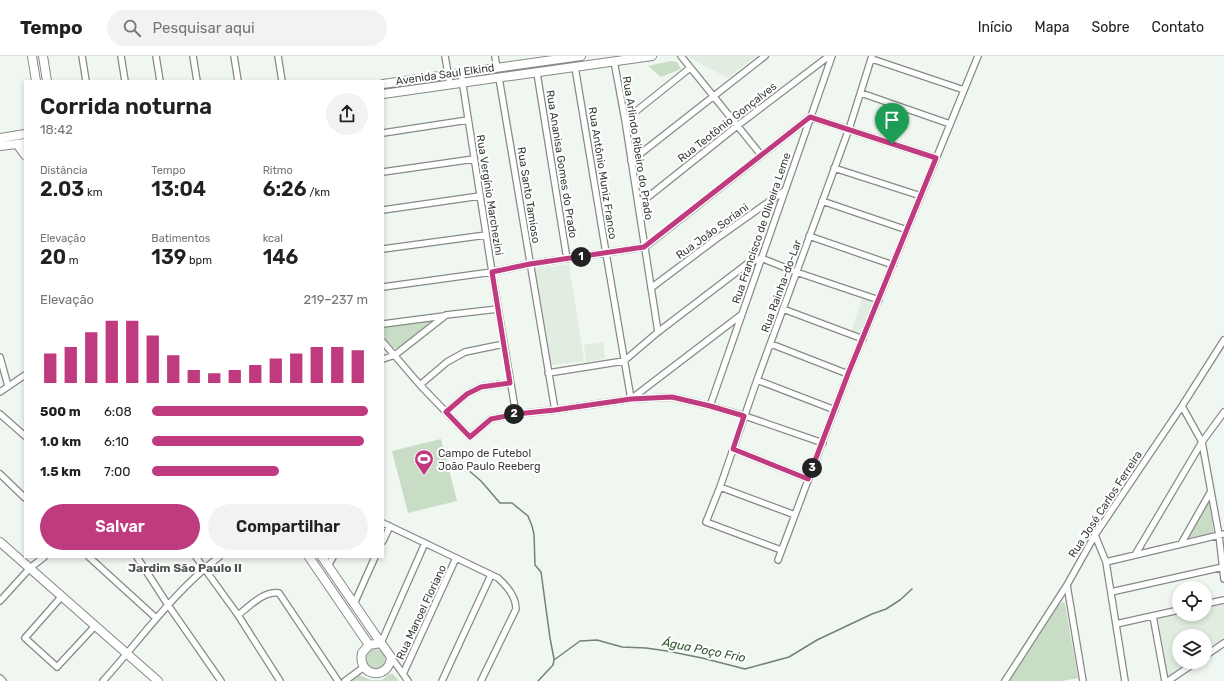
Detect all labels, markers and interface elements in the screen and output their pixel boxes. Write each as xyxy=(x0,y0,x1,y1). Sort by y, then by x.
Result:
search box xyxy=(107,10,387,46)
text: Tempo xyxy=(20,16,83,39)
icon: search xyxy=(121,17,143,39)
text: Pesquisar aqui xyxy=(153,19,255,37)
text: Início xyxy=(978,19,1013,36)
text: Mapa xyxy=(1035,19,1070,36)
text: Sobre xyxy=(1092,19,1130,36)
text: Contato xyxy=(1152,19,1204,36)
street label: Avenida Saul Elkind xyxy=(395,61,495,88)
street label: Rua Arlindo Ribeiro do Prado xyxy=(620,75,655,221)
street label: Rua Teotônio Gonçalves xyxy=(675,79,780,165)
street label: Rua Ananisa Gomes do Prado xyxy=(543,89,580,239)
text: Corrida noturna xyxy=(40,93,212,120)
button: share xyxy=(326,93,368,135)
pin xyxy=(875,103,909,144)
street label: Rua Antônio Muniz Franco xyxy=(586,106,619,240)
icon: arrive xyxy=(881,109,903,131)
text: 18:42 xyxy=(40,122,73,137)
street label: Rua Vergínio Marchezini xyxy=(474,134,505,256)
street label: Rua Santo Tamioso xyxy=(514,146,543,244)
street label: Rua Francisco de Oliveira Leme xyxy=(729,151,794,305)
text: Distância xyxy=(40,164,88,177)
text: Tempo xyxy=(151,164,185,177)
text: Ritmo xyxy=(263,164,293,177)
text: 2.03 xyxy=(40,177,84,201)
text: 13:04 xyxy=(151,177,206,201)
text: 6:26 xyxy=(263,177,307,201)
text: km xyxy=(84,186,102,199)
text: /km xyxy=(307,186,330,199)
street label: Rua João Soriani xyxy=(674,201,751,262)
text: Elevação xyxy=(40,232,86,245)
text: Batimentos xyxy=(151,232,210,245)
text: kcal xyxy=(263,232,283,245)
street label: Rua Rainha-do-Lar xyxy=(759,237,805,334)
text: 20 xyxy=(40,245,66,269)
text: 139 xyxy=(151,245,186,269)
text: 146 xyxy=(263,245,298,269)
pin: 1 xyxy=(571,247,591,267)
text: 1 xyxy=(578,250,584,263)
text: m xyxy=(66,254,79,267)
text: bpm xyxy=(186,254,212,267)
text: Elevação xyxy=(40,292,94,307)
text: 219–237 m xyxy=(303,292,368,307)
text: 500 m xyxy=(40,404,81,419)
text: 6:08 xyxy=(104,404,132,419)
pin: 2 xyxy=(504,404,524,424)
text: 2 xyxy=(510,407,518,420)
text: 1.0 km xyxy=(40,434,81,449)
text: 6:10 xyxy=(104,434,129,449)
place label: Campo de Futebol João Paulo Reeberg xyxy=(438,447,541,473)
sports icon: Campo de Futebol João Paulo Reeberg xyxy=(413,448,435,476)
street label: Rua José Carlos Ferreira xyxy=(1066,448,1145,560)
pin: 3 xyxy=(802,458,822,478)
text: 3 xyxy=(808,461,816,474)
text: 1.5 km xyxy=(40,464,81,479)
text: 7:00 xyxy=(104,464,131,479)
button: Salvar xyxy=(40,504,200,550)
button: Compartilhar xyxy=(208,504,368,550)
district label: Jardim São Paulo II xyxy=(128,561,242,575)
street label: Rua Manoel Floriano xyxy=(394,563,449,662)
map controls xyxy=(1172,581,1212,669)
button: locate xyxy=(1172,581,1212,621)
button: layers xyxy=(1172,629,1212,669)
water label: Água Poço Frio xyxy=(660,635,747,665)

